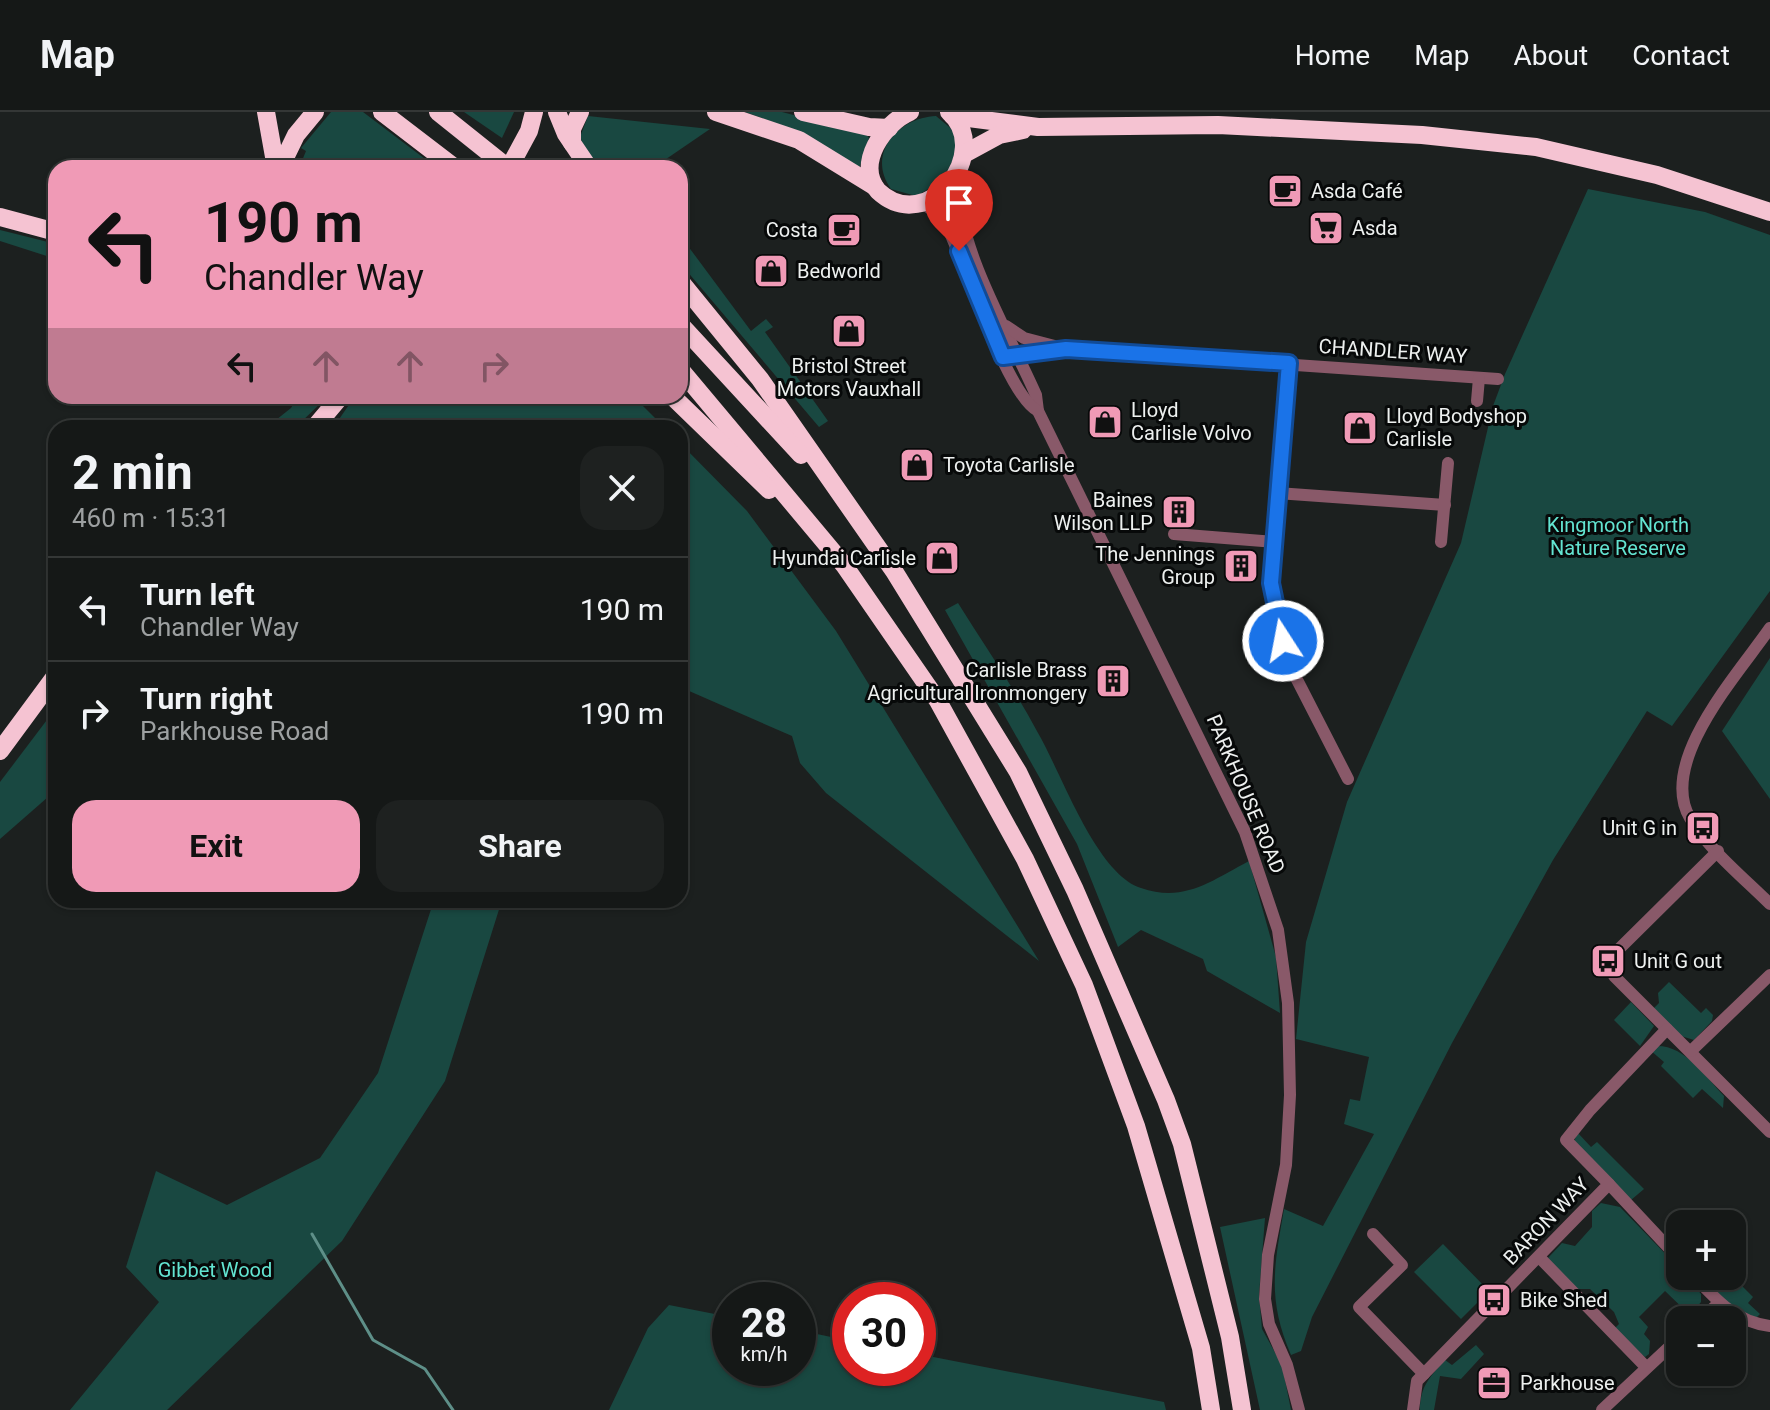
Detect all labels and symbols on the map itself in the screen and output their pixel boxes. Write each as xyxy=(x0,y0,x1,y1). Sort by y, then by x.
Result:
pin xyxy=(925,169,993,251)
cafe icon: Asda Café xyxy=(1266,172,1304,210)
place label: Asda Café xyxy=(1311,179,1403,203)
supermarket icon: Asda xyxy=(1307,209,1345,247)
cafe icon: Costa xyxy=(825,211,863,249)
place label: Asda xyxy=(1352,216,1398,240)
place label: Costa xyxy=(766,218,818,242)
shop icon: Bedworld xyxy=(752,252,790,290)
place label: Bedworld xyxy=(797,259,881,283)
shop icon: Bristol Street Motors Vauxhall xyxy=(830,312,868,350)
street label: CHANDLER WAY xyxy=(1318,334,1468,368)
place label: Bristol Street Motors Vauxhall xyxy=(777,354,921,401)
place label: Lloyd Carlisle Volvo xyxy=(1131,398,1252,445)
shop icon: Lloyd Carlisle Volvo xyxy=(1086,403,1124,441)
place label: Lloyd Bodyshop Carlisle xyxy=(1386,404,1527,451)
shop icon: Lloyd Bodyshop Carlisle xyxy=(1341,409,1379,447)
shop icon: Toyota Carlisle xyxy=(898,446,936,484)
place label: Toyota Carlisle xyxy=(943,453,1075,477)
place label: Baines Wilson LLP xyxy=(1054,488,1153,535)
building icon: Baines Wilson LLP xyxy=(1160,493,1198,531)
park label: Kingmoor North Nature Reserve xyxy=(1547,513,1689,560)
shop icon: Hyundai Carlisle xyxy=(923,539,961,577)
place label: The Jennings Group xyxy=(1095,542,1215,589)
place label: Hyundai Carlisle xyxy=(772,546,916,570)
building icon: The Jennings Group xyxy=(1222,547,1260,585)
position arrow xyxy=(1241,599,1325,683)
place label: Carlisle Brass Agricultural Ironmongery xyxy=(867,658,1088,705)
building icon: Carlisle Brass Agricultural Ironmongery xyxy=(1094,662,1132,700)
street label: PARKHOUSE ROAD xyxy=(1202,711,1290,877)
bus stop icon: Unit G in xyxy=(1684,809,1722,847)
place label: Unit G in xyxy=(1602,816,1677,840)
bus stop icon: Unit G out xyxy=(1589,942,1627,980)
place label: Unit G out xyxy=(1634,949,1722,973)
street label: BARON WAY xyxy=(1498,1172,1594,1270)
park label: Gibbet Wood xyxy=(158,1258,272,1282)
bus stop icon: Bike Shed xyxy=(1475,1281,1513,1319)
speed limit sign: 30 xyxy=(832,1282,936,1386)
place label: Bike Shed xyxy=(1520,1288,1608,1312)
office icon: Parkhouse xyxy=(1475,1364,1513,1402)
place label: Parkhouse xyxy=(1520,1371,1615,1395)

